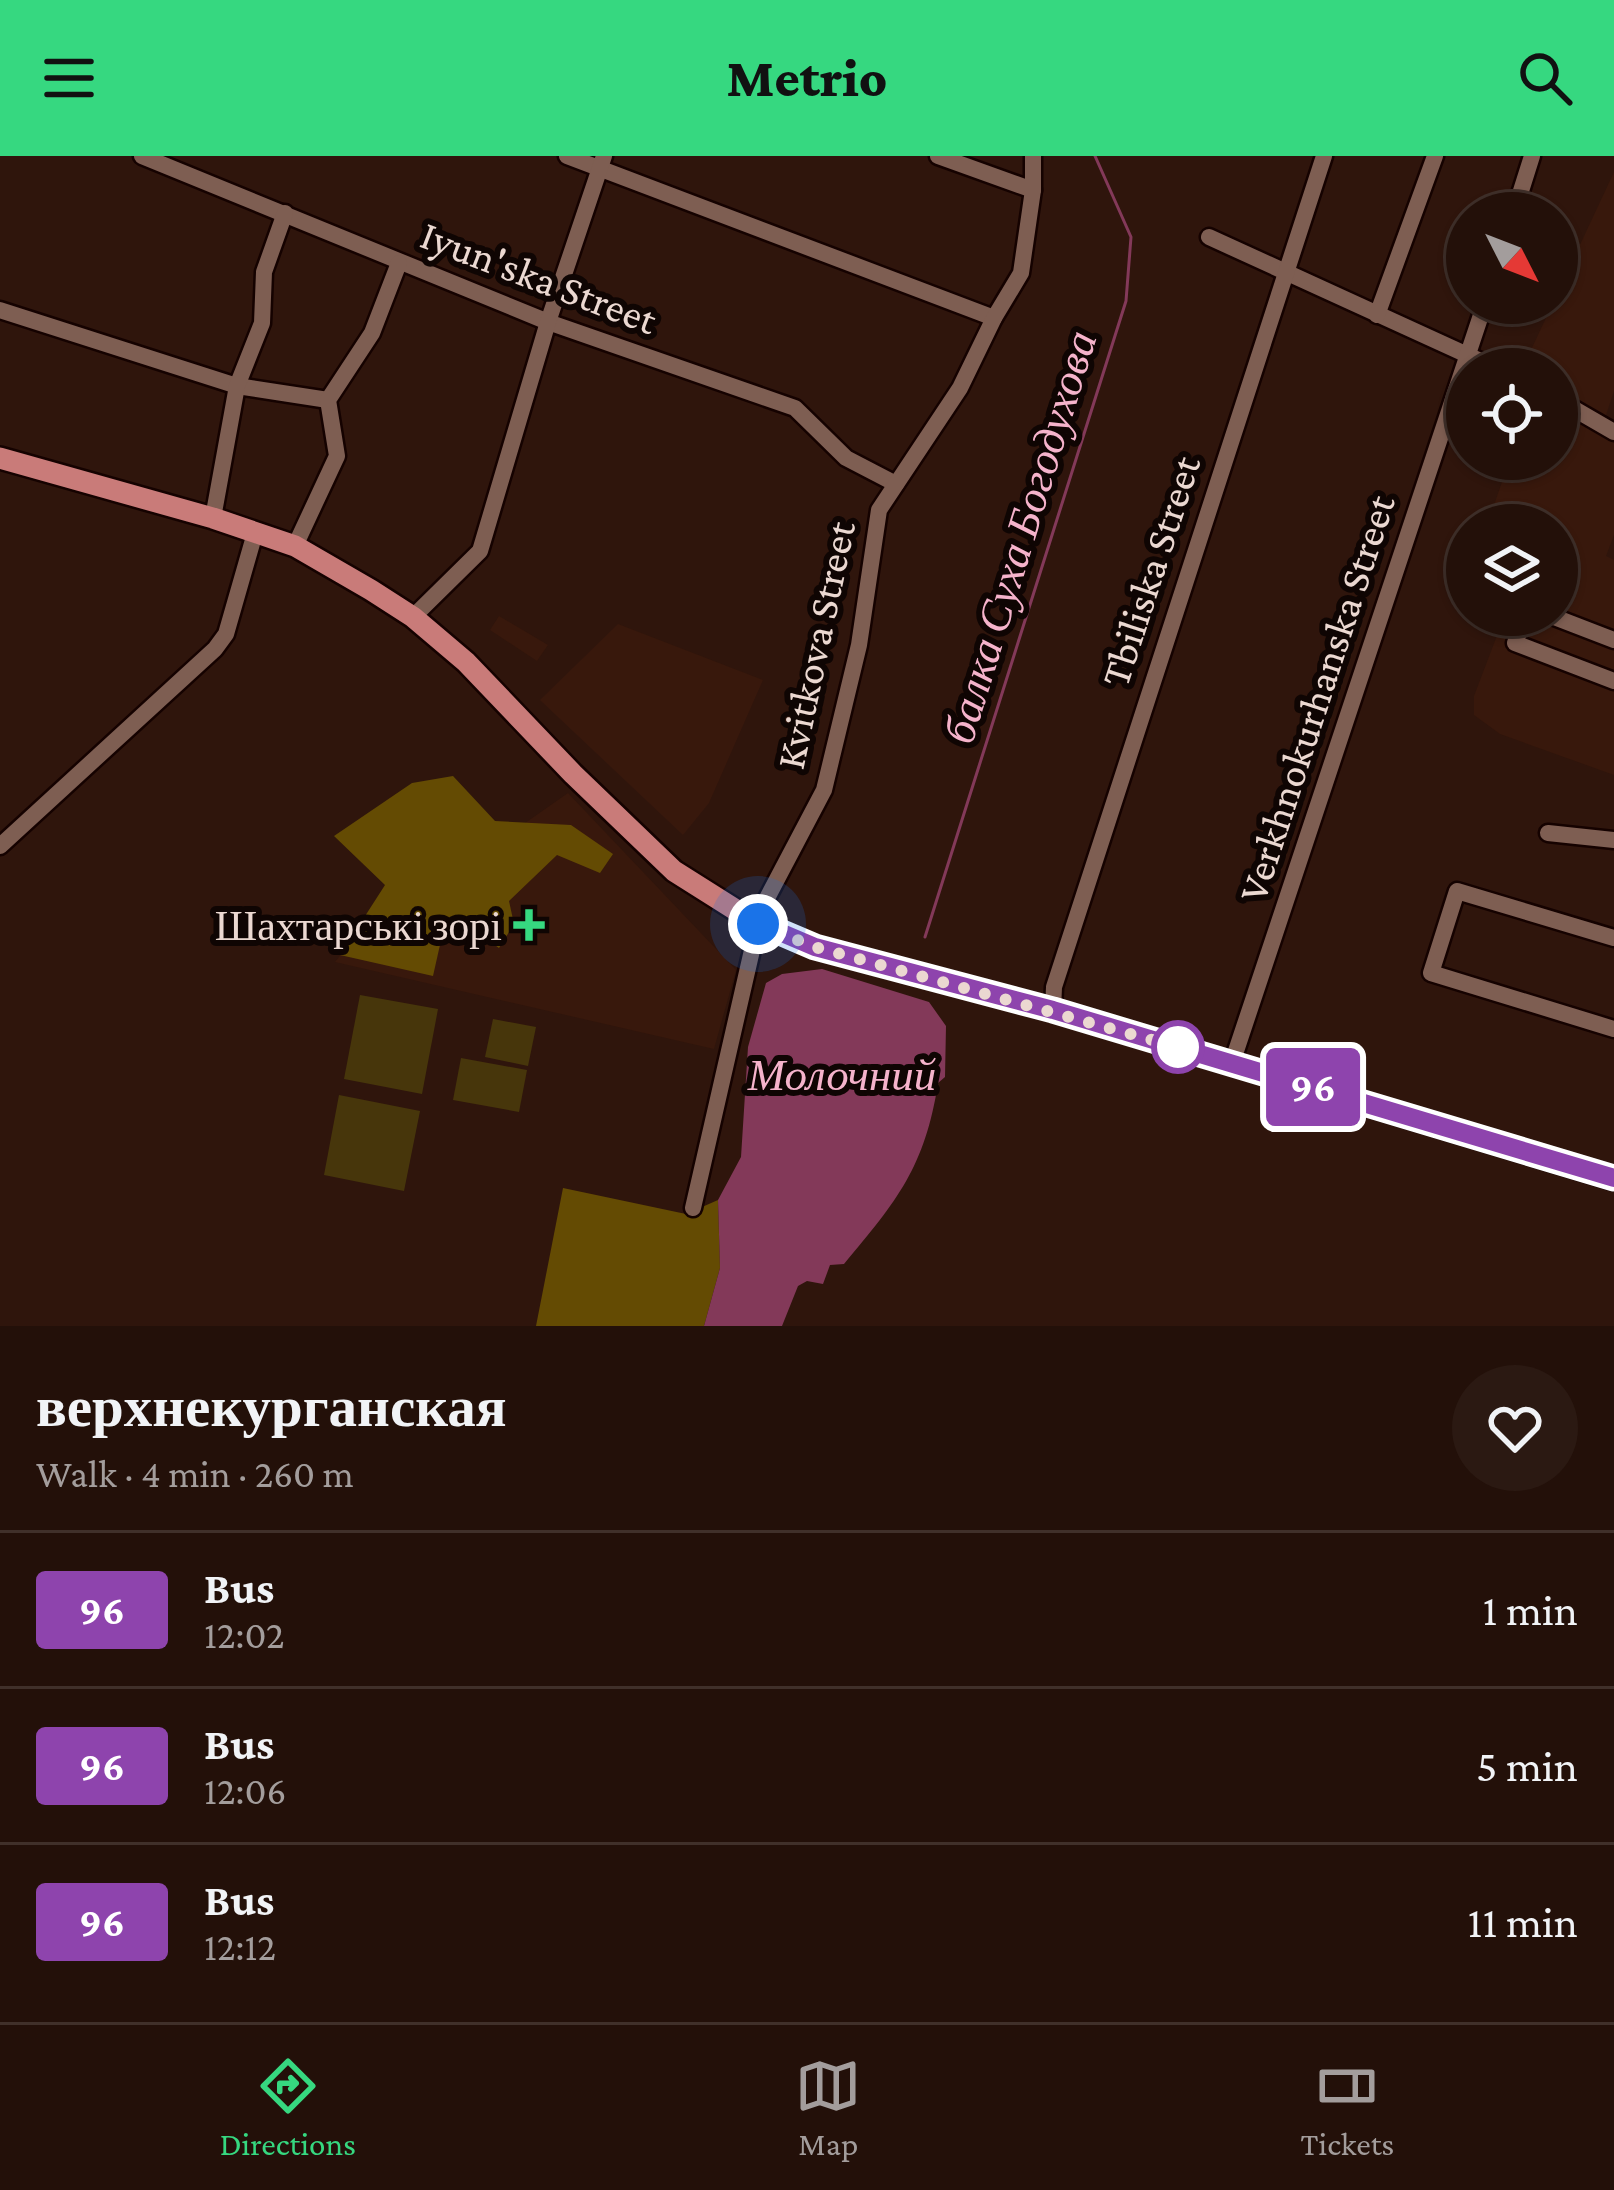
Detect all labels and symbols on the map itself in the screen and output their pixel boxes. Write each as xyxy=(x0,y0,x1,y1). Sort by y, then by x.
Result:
north arrow xyxy=(1446,192,1578,324)
street label: Iyun'ska Street xyxy=(415,211,665,344)
water label: балка Суха Богодухова xyxy=(933,325,1107,749)
street label: Tbiliska Street xyxy=(1091,449,1210,692)
street label: Verkhnokurhanska Street xyxy=(1228,488,1404,907)
street label: Kvitkova Street xyxy=(766,516,864,773)
your location xyxy=(728,894,788,954)
place label: Шахтарські зорі xyxy=(215,902,502,949)
marker: Шахтарські зорі xyxy=(513,909,545,941)
unlabelled marker xyxy=(1153,1022,1203,1072)
line badge: 96 xyxy=(1259,1048,1367,1126)
water label: Молочний xyxy=(747,1050,937,1100)

